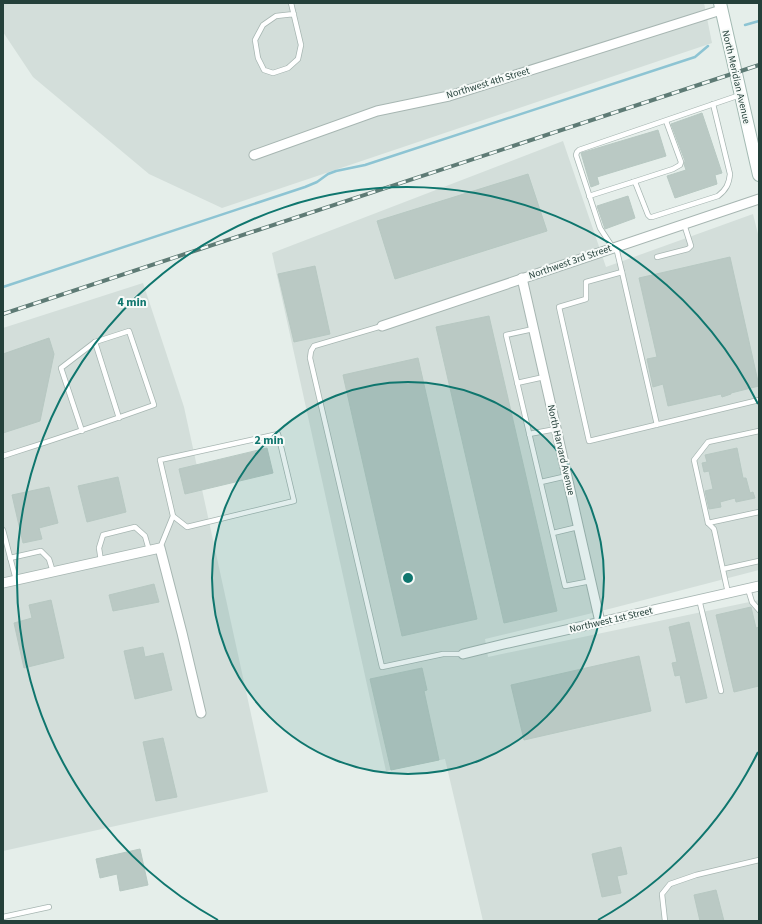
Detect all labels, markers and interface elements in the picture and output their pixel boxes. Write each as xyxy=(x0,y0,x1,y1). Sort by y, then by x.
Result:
street label: North Meridian Avenue xyxy=(718,29,754,125)
street label: Northwest 4th Street xyxy=(445,63,532,102)
street label: Northwest 3rd Street xyxy=(527,241,614,283)
text: 4 min xyxy=(117,294,147,311)
street label: North Harvard Avenue xyxy=(544,403,578,497)
text: 2 min xyxy=(254,432,284,449)
centre of rings xyxy=(401,571,415,585)
street label: Northwest 1st Street xyxy=(568,603,655,636)

